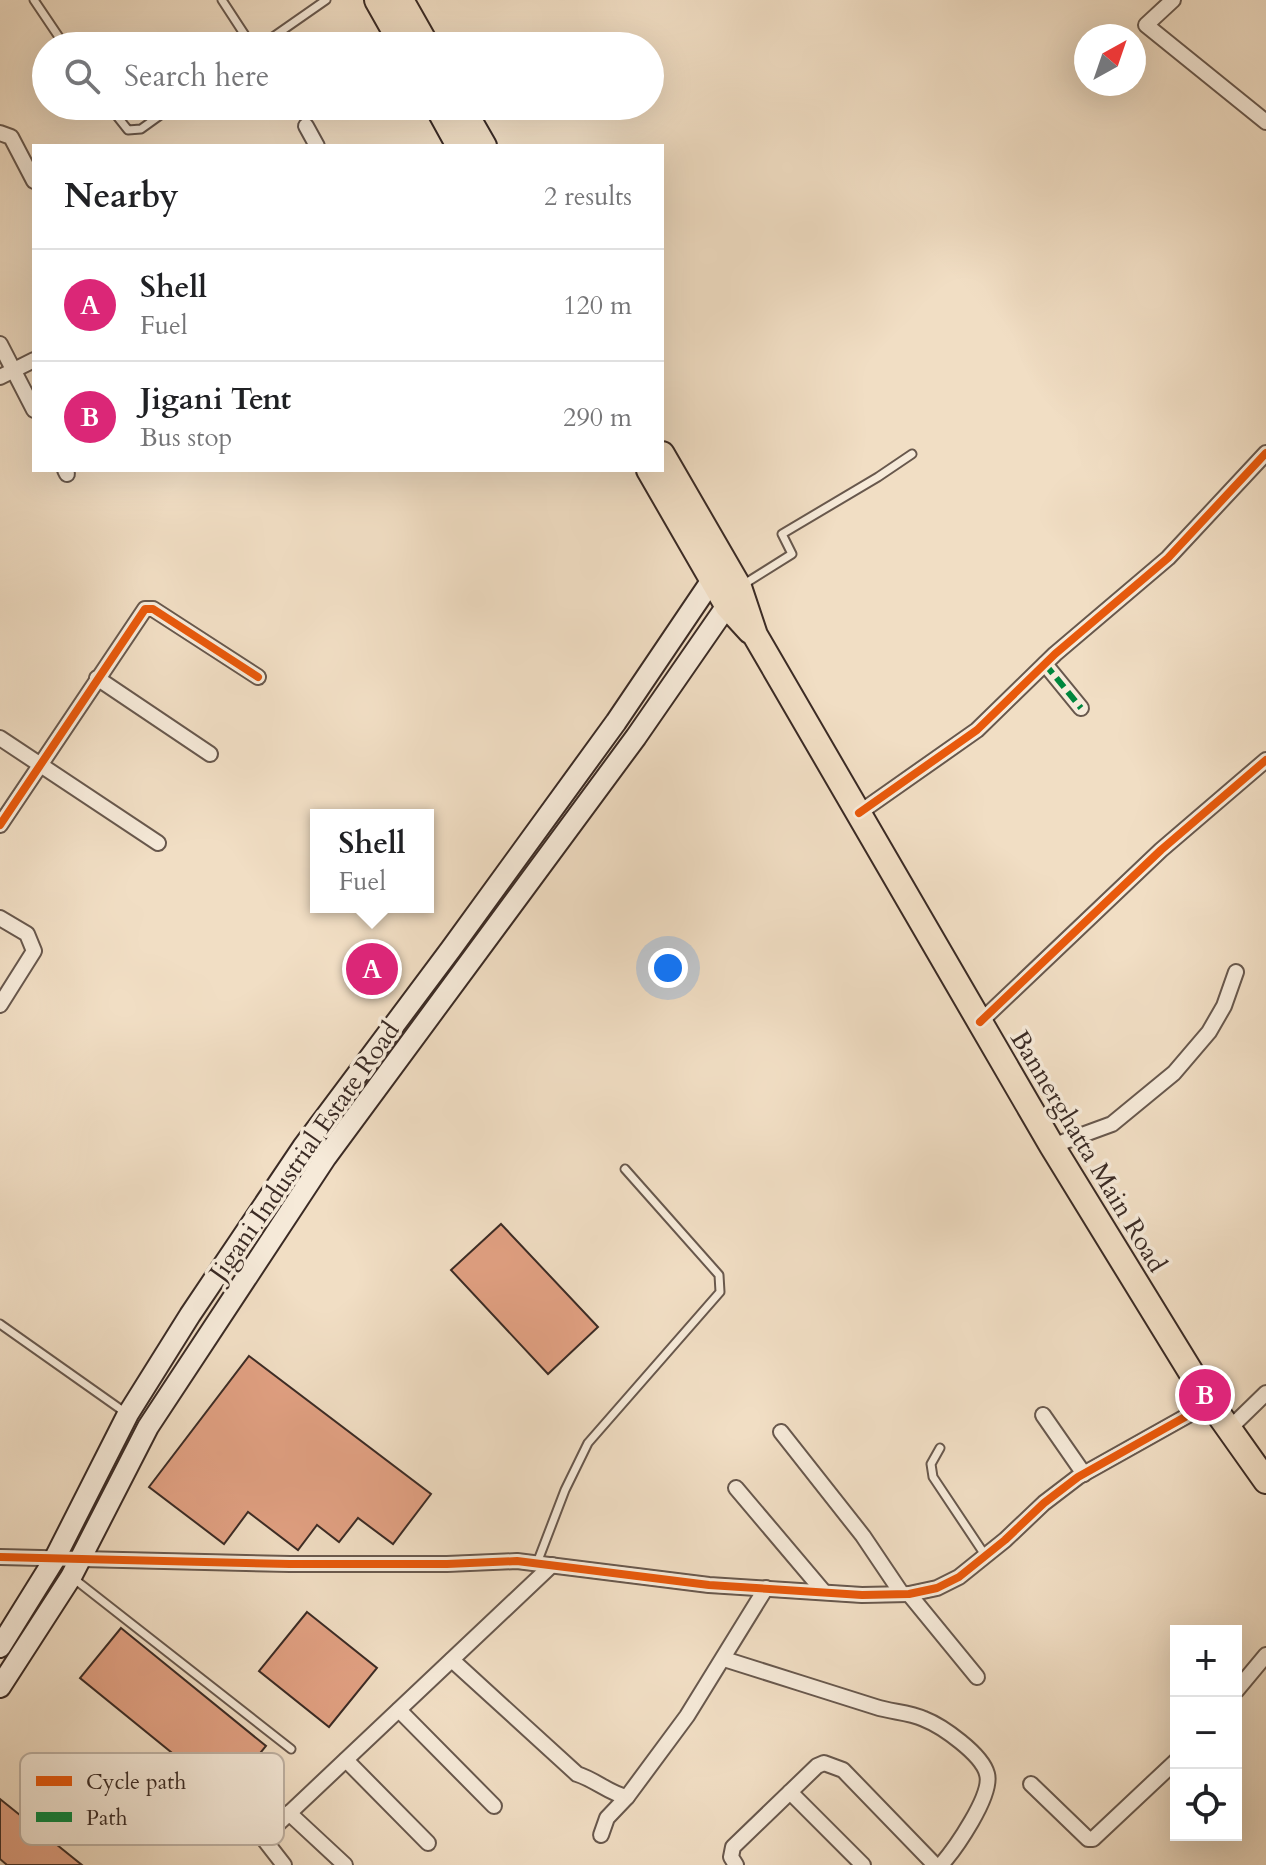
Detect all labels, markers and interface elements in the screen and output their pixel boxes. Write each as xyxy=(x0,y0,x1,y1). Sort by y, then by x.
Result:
north arrow xyxy=(1074,24,1146,96)
search box xyxy=(32,32,664,120)
icon: search xyxy=(60,54,104,98)
text: Search here xyxy=(124,56,269,97)
text: Nearby xyxy=(64,173,179,219)
text: 2 results xyxy=(544,179,632,214)
text: Shell xyxy=(140,267,207,308)
text: A xyxy=(80,288,100,323)
text: 120 m xyxy=(563,288,632,323)
text: Fuel xyxy=(140,308,188,343)
text: Jigani Tent xyxy=(140,379,291,420)
text: B xyxy=(81,400,99,435)
text: 290 m xyxy=(563,400,632,435)
text: Bus stop xyxy=(140,420,232,455)
popup xyxy=(310,809,434,913)
text: Shell xyxy=(339,823,405,864)
text: Fuel xyxy=(339,864,386,899)
pin: A xyxy=(346,939,398,999)
your location xyxy=(648,948,688,988)
street label: Jigani Industrial Estate Road xyxy=(199,1014,408,1291)
street label: Bannerghatta Main Road xyxy=(1002,1024,1175,1279)
pin: B xyxy=(1179,1365,1231,1425)
map controls xyxy=(1170,1625,1242,1841)
button: + xyxy=(1170,1625,1242,1697)
button: − xyxy=(1170,1697,1242,1769)
legend xyxy=(20,1753,284,1845)
text: Cycle path xyxy=(86,1767,186,1797)
button: locate xyxy=(1170,1769,1242,1841)
text: Path xyxy=(86,1803,128,1833)

